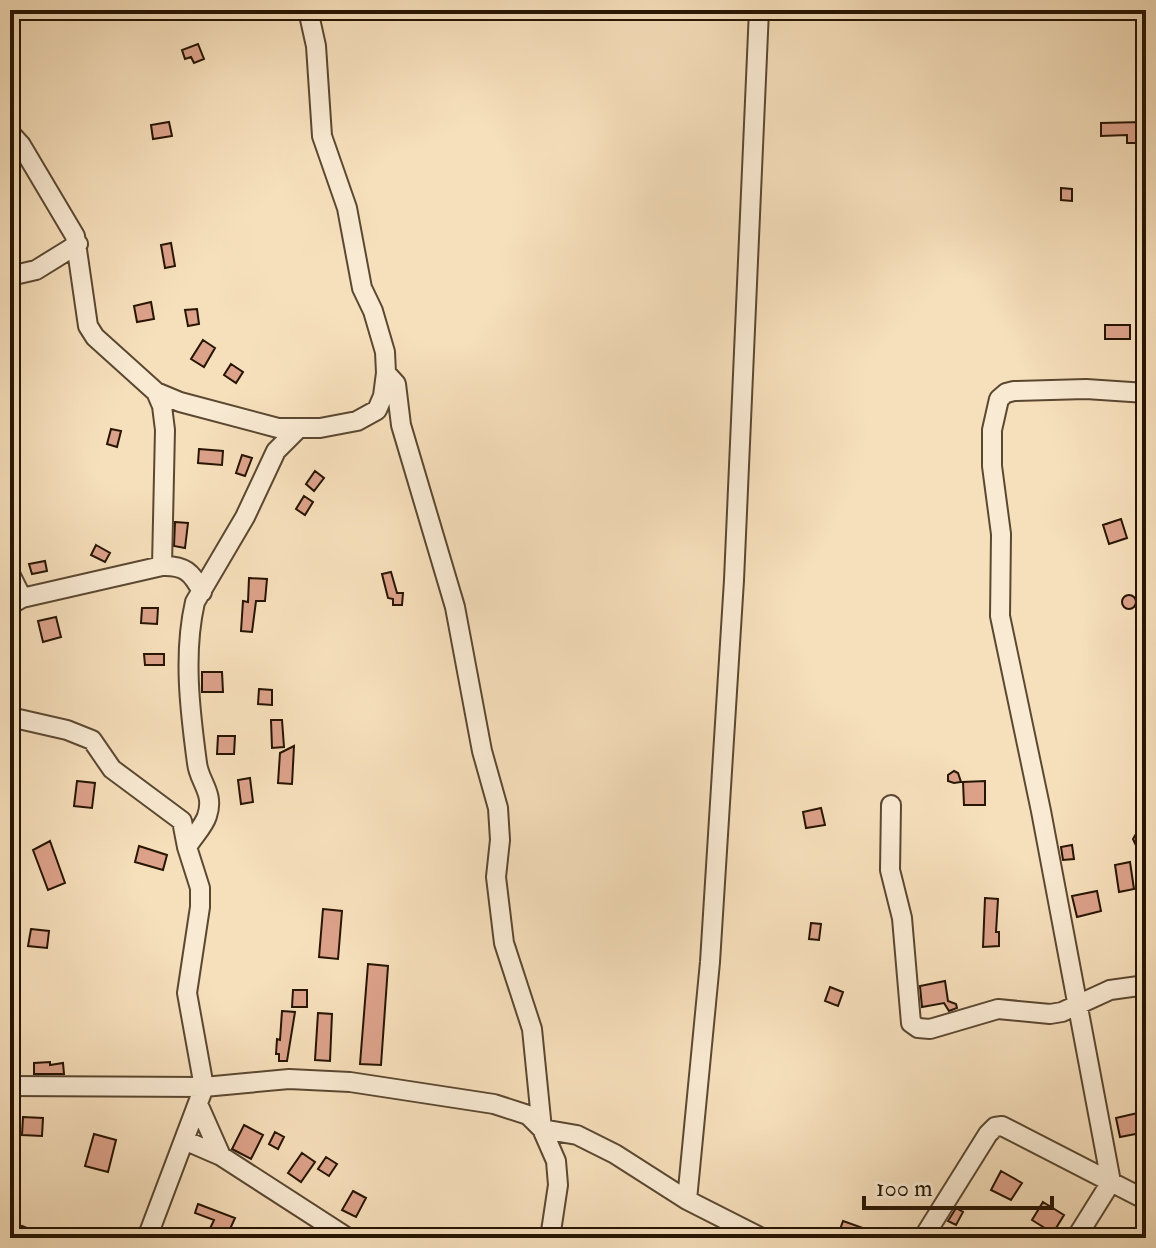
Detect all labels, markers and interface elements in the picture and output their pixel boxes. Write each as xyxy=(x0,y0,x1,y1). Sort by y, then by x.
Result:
scale bar xyxy=(864,1160,1052,1210)
text: 100 m xyxy=(876,1173,933,1204)

